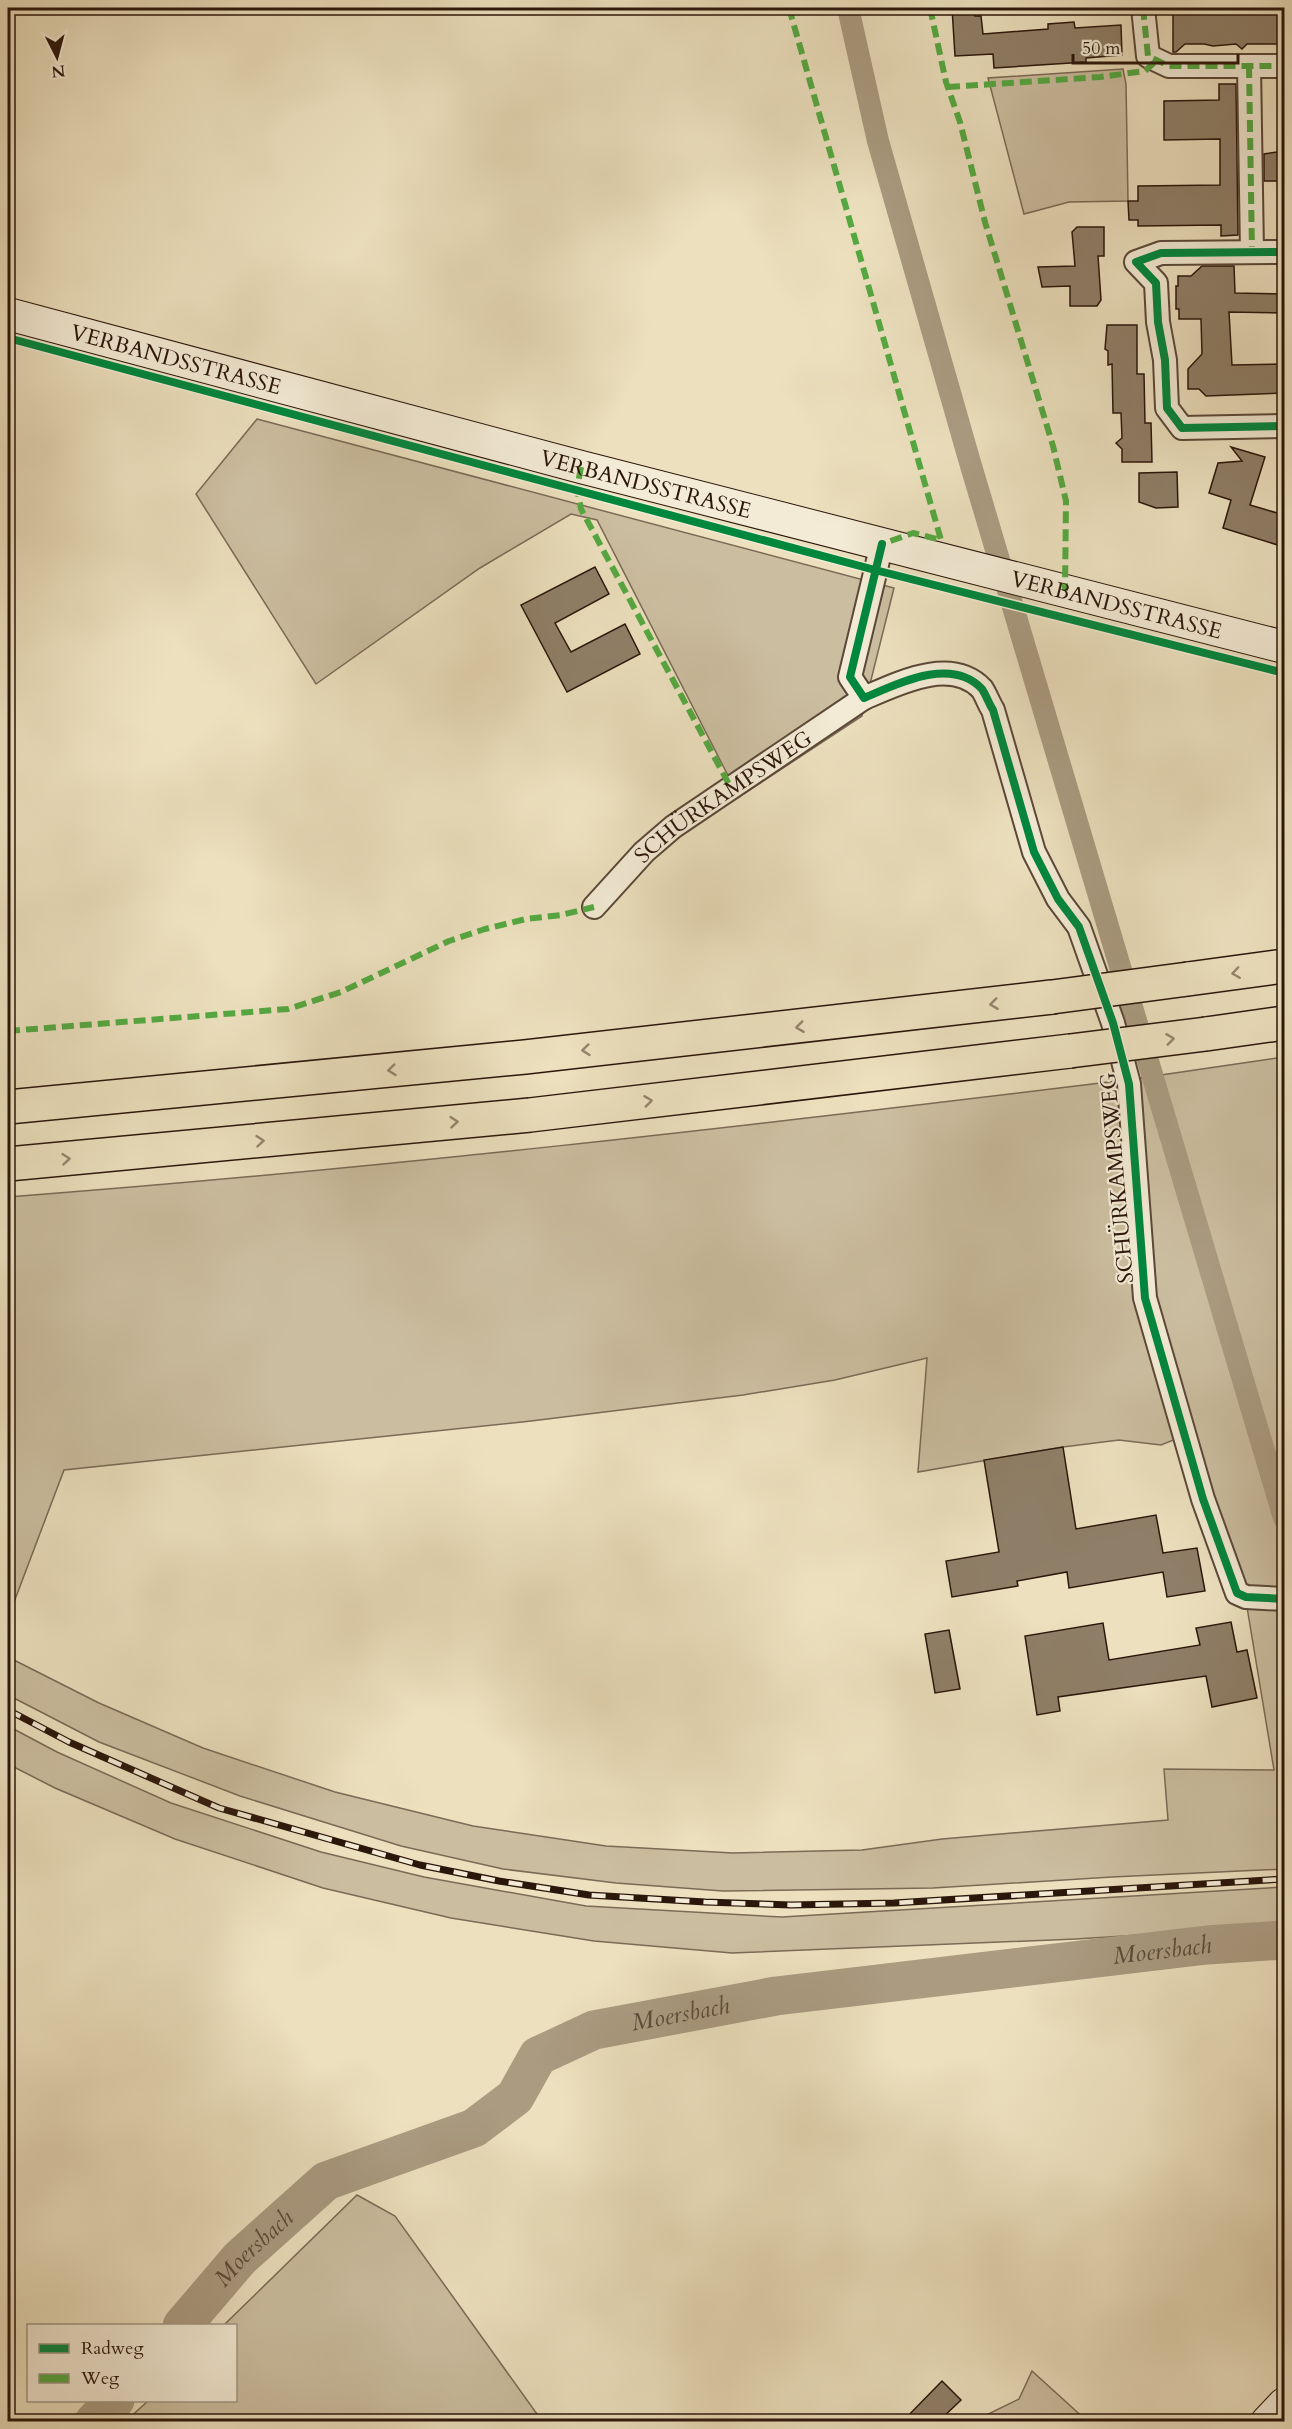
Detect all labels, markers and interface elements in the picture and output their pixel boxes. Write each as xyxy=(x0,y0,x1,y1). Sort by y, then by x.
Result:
north arrow xyxy=(27,27,87,87)
scale bar xyxy=(1073,27,1238,65)
text: 50 m xyxy=(1082,36,1121,61)
text: N xyxy=(50,59,67,83)
street label: VERBANDSSTRASSE xyxy=(67,317,285,402)
street label: VERBANDSSTRASSE xyxy=(537,443,754,526)
street label: VERBANDSSTRASSE xyxy=(1008,564,1225,647)
street label: SCHÜRKAMPSWEG xyxy=(628,724,818,870)
one-way arrow xyxy=(1231,966,1241,978)
one-way arrow xyxy=(990,997,999,1010)
one-way arrow xyxy=(796,1020,805,1033)
one-way arrow xyxy=(1165,1033,1175,1045)
one-way arrow xyxy=(581,1043,590,1056)
one-way arrow xyxy=(387,1063,396,1076)
street label: SCHÜRKAMPSWEG xyxy=(1093,1071,1141,1285)
one-way arrow xyxy=(643,1095,652,1108)
one-way arrow xyxy=(450,1116,459,1129)
one-way arrow xyxy=(255,1135,264,1148)
one-way arrow xyxy=(61,1153,70,1166)
water label: Moersbach xyxy=(1111,1929,1214,1973)
water label: Moersbach xyxy=(629,1989,733,2040)
water label: Moersbach xyxy=(206,2202,301,2294)
legend xyxy=(27,2324,237,2402)
text: Radweg xyxy=(81,2336,144,2361)
text: Weg xyxy=(80,2366,120,2391)

